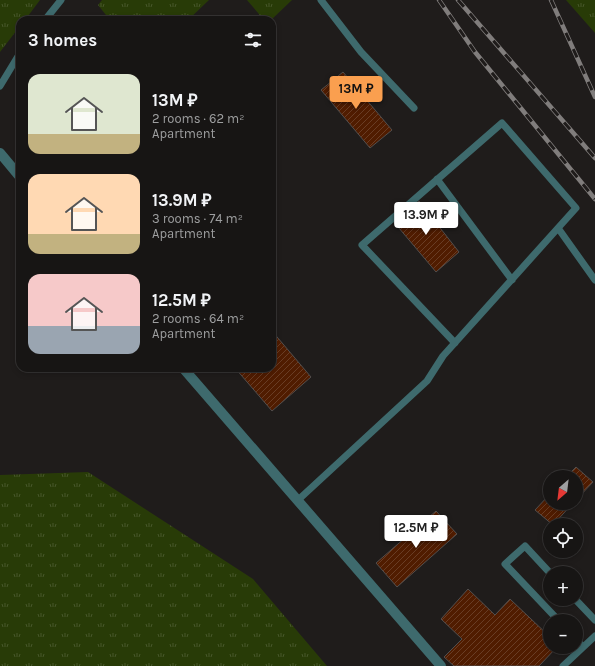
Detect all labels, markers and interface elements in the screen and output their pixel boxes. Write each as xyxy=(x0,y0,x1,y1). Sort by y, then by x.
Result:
icon: filters xyxy=(242,29,264,51)
text: 3 homes xyxy=(28,30,97,50)
pin: 13M ₽ xyxy=(328,76,384,110)
text: 13M ₽ xyxy=(339,81,373,96)
icon: home xyxy=(60,90,108,138)
text: 13M ₽ xyxy=(152,90,198,110)
text: 2 rooms · 62 m² xyxy=(152,111,244,126)
text: Apartment xyxy=(152,126,215,141)
icon: home xyxy=(60,190,108,238)
text: 13.9M ₽ xyxy=(152,190,212,210)
pin: 13.9M ₽ xyxy=(389,202,463,236)
text: 13.9M ₽ xyxy=(403,207,449,222)
text: 3 rooms · 74 m² xyxy=(152,211,243,226)
text: Apartment xyxy=(152,226,215,241)
icon: home xyxy=(60,290,108,338)
text: 12.5M ₽ xyxy=(152,290,211,310)
text: 2 rooms · 64 m² xyxy=(152,311,244,326)
text: Apartment xyxy=(152,326,215,341)
north arrow xyxy=(543,470,583,510)
map controls xyxy=(543,470,583,654)
pin: 12.5M ₽ xyxy=(379,515,453,549)
button: locate xyxy=(543,518,583,558)
text: 12.5M ₽ xyxy=(393,520,439,535)
button: + xyxy=(543,566,583,606)
button: − xyxy=(543,614,583,654)

